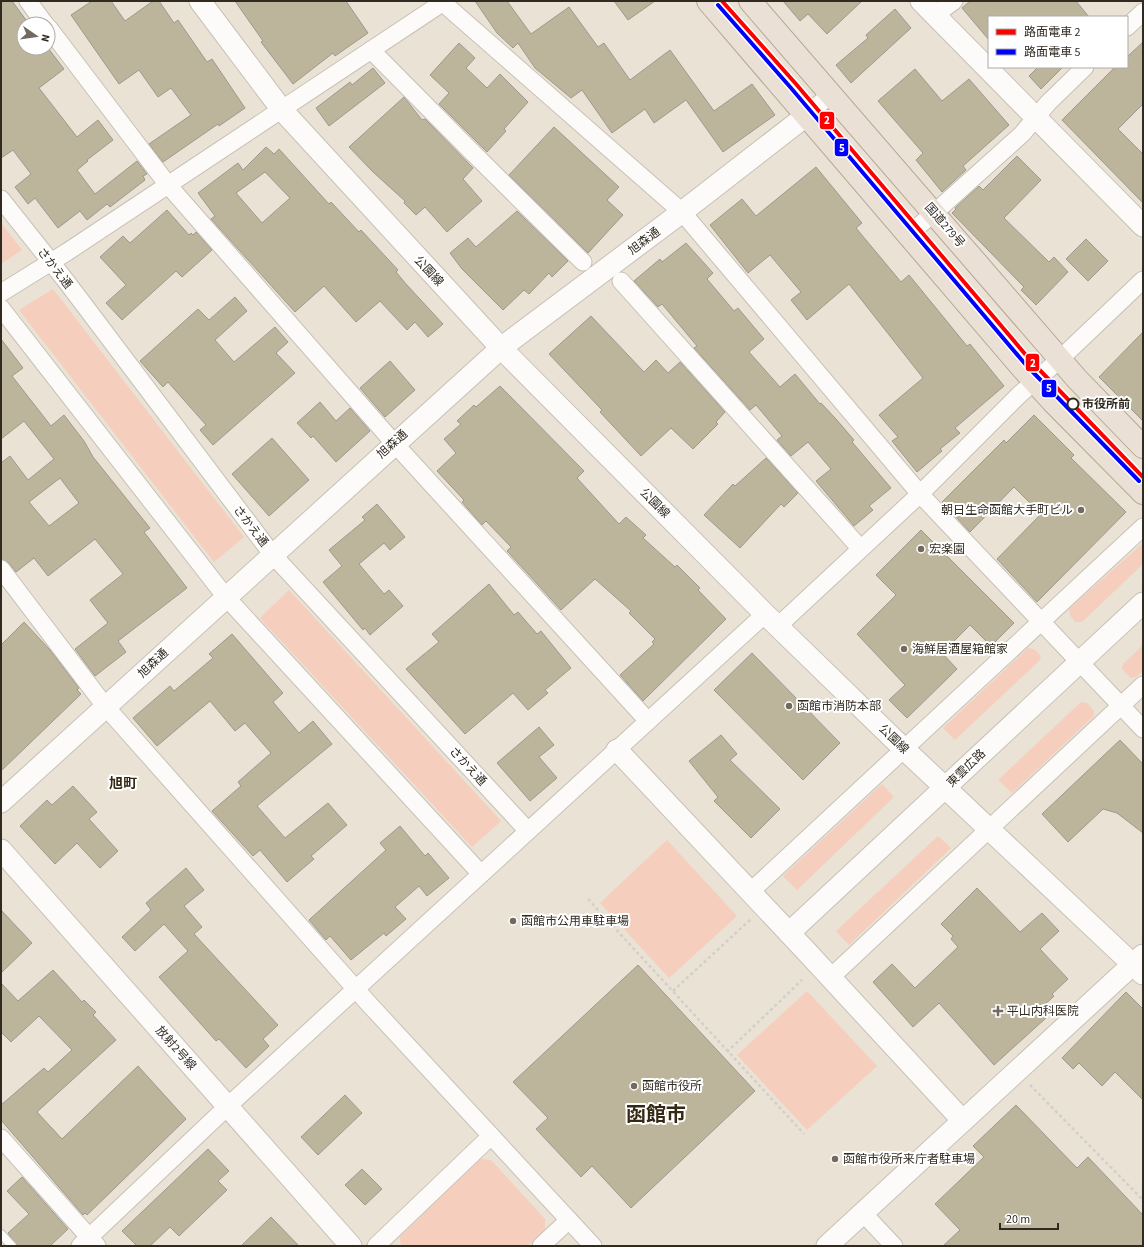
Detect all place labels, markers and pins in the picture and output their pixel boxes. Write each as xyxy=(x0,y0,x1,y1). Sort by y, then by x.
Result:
place label: 市役所前 xyxy=(1082,396,1130,413)
marker: 市役所前 xyxy=(1066,397,1080,411)
place label: 朝日生命函館大手町ビル xyxy=(941,502,1073,519)
marker: 朝日生命函館大手町ビル xyxy=(1076,505,1086,515)
place label: 宏楽園 xyxy=(929,541,965,558)
marker: 宏楽園 xyxy=(916,544,926,554)
place label: 海鮮居酒屋箱館家 xyxy=(912,641,1008,658)
marker: 海鮮居酒屋箱館家 xyxy=(899,644,909,654)
place label: 函館市消防本部 xyxy=(797,698,881,715)
marker: 函館市消防本部 xyxy=(784,701,794,711)
place label: 函館市公用車駐車場 xyxy=(521,913,629,930)
marker: 函館市公用車駐車場 xyxy=(508,916,518,926)
place label: 平山内科医院 xyxy=(1007,1003,1079,1020)
marker: 平山内科医院 xyxy=(992,1005,1004,1017)
place label: 函館市役所 xyxy=(642,1078,702,1095)
marker: 函館市役所 xyxy=(629,1081,639,1091)
place label: 函館市役所来庁者駐車場 xyxy=(843,1151,975,1168)
marker: 函館市役所来庁者駐車場 xyxy=(830,1154,840,1164)

